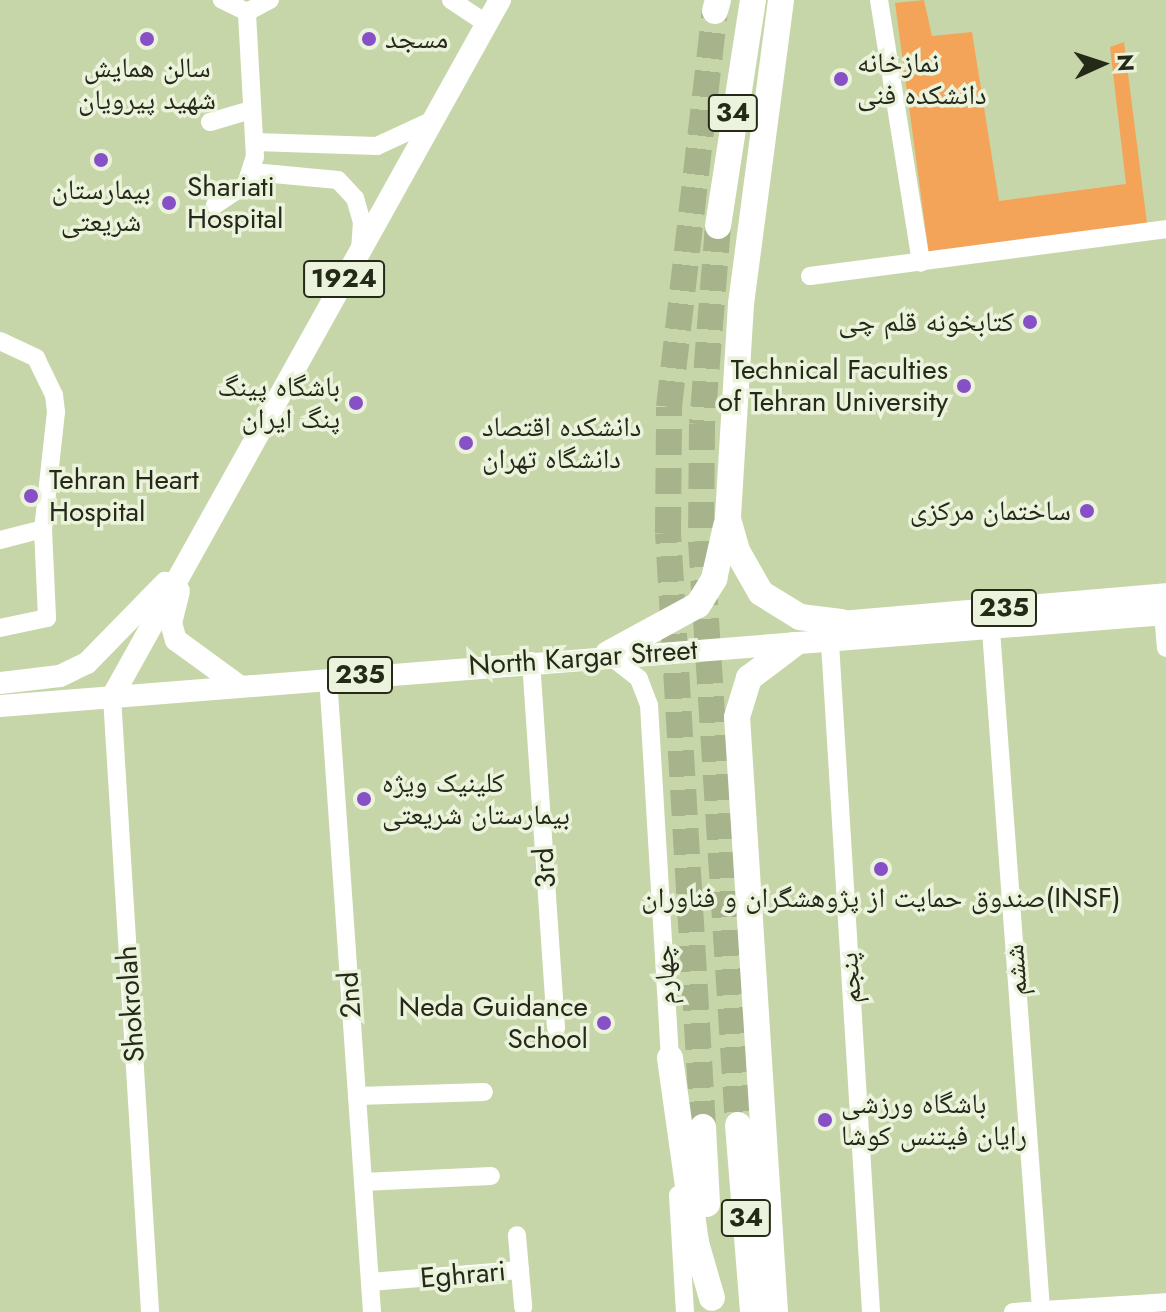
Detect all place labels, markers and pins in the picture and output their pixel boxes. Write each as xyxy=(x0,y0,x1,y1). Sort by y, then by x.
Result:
place label: مسجد xyxy=(385,22,448,56)
marker: سالن همایش شهید پیرویان xyxy=(138,30,156,48)
marker: مسجد xyxy=(360,30,378,48)
place label: نمازخانه دانشکده فنی xyxy=(857,46,987,112)
place label: سالن همایش شهید پیرویان xyxy=(78,51,216,117)
marker: نمازخانه دانشکده فنی xyxy=(832,70,850,88)
marker: بیمارستان شریعتی xyxy=(92,151,110,169)
place label: Shariati Hospital xyxy=(187,170,283,236)
place label: بیمارستان شریعتی xyxy=(51,173,151,239)
marker: Shariati Hospital xyxy=(158,192,180,214)
place label: کتابخونه قلم چی xyxy=(838,305,1014,339)
marker: کتابخونه قلم چی xyxy=(1021,313,1039,331)
place label: Technical Faculties of Tehran University xyxy=(718,353,948,419)
place label: باشگاه پینگ پنگ ایران xyxy=(217,370,340,436)
marker: Technical Faculties of Tehran University xyxy=(955,377,973,395)
marker: باشگاه پینگ پنگ ایران xyxy=(347,394,365,412)
place label: دانشکده اقتصاد دانشگاه تهران xyxy=(482,410,641,476)
marker: دانشکده اقتصاد دانشگاه تهران xyxy=(457,434,475,452)
place label: Tehran Heart Hospital xyxy=(49,463,199,529)
marker: Tehran Heart Hospital xyxy=(20,485,42,507)
place label: ساختمان مرکزی xyxy=(910,494,1071,528)
marker: ساختمان مرکزی xyxy=(1078,502,1096,520)
place label: کلینیک ویژه بیمارستان شریعتی xyxy=(382,766,570,832)
marker: کلینیک ویژه بیمارستان شریعتی xyxy=(353,788,375,810)
marker: صندوق حمایت از پژوهشگران و فناوران(INSF) xyxy=(872,860,890,878)
place label: صندوق حمایت از پژوهشگران و فناوران(INSF) xyxy=(641,881,1121,915)
place label: Neda Guidance School xyxy=(398,990,588,1056)
marker: Neda Guidance School xyxy=(595,1014,613,1032)
place label: باشگاه ورزشی رایان فیتنس کوشا xyxy=(841,1087,1027,1153)
marker: باشگاه ورزشی رایان فیتنس کوشا xyxy=(816,1111,834,1129)

